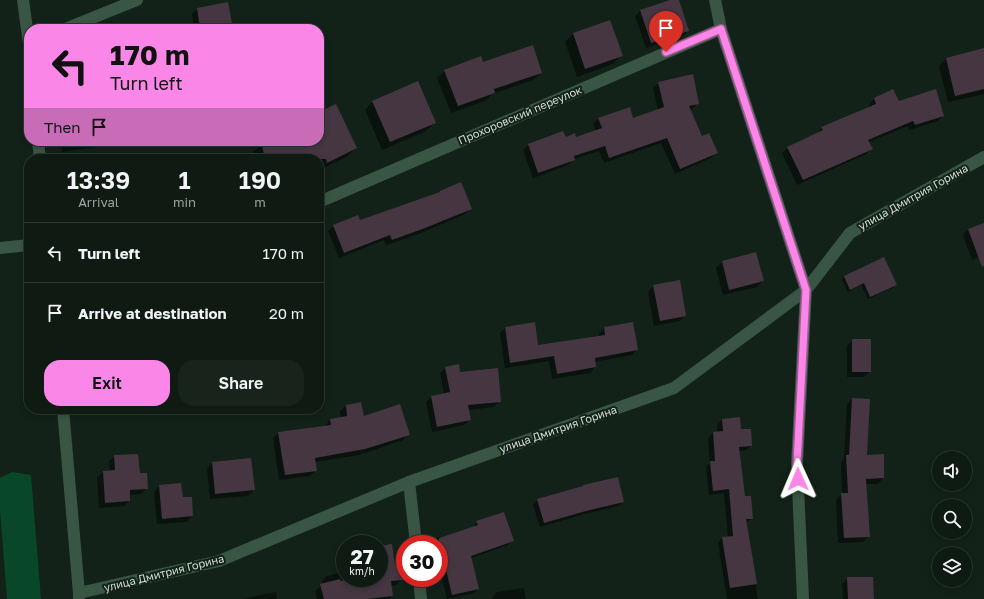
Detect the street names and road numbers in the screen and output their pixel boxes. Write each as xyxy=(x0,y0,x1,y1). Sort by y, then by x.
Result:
street label: Прохоровский переулок xyxy=(456,82,584,147)
street label: улица Дмитрия Горина xyxy=(856,161,970,232)
street label: улица Дмитрия Горина xyxy=(497,402,618,455)
street label: улица Дмитрия Горина xyxy=(102,551,225,594)

